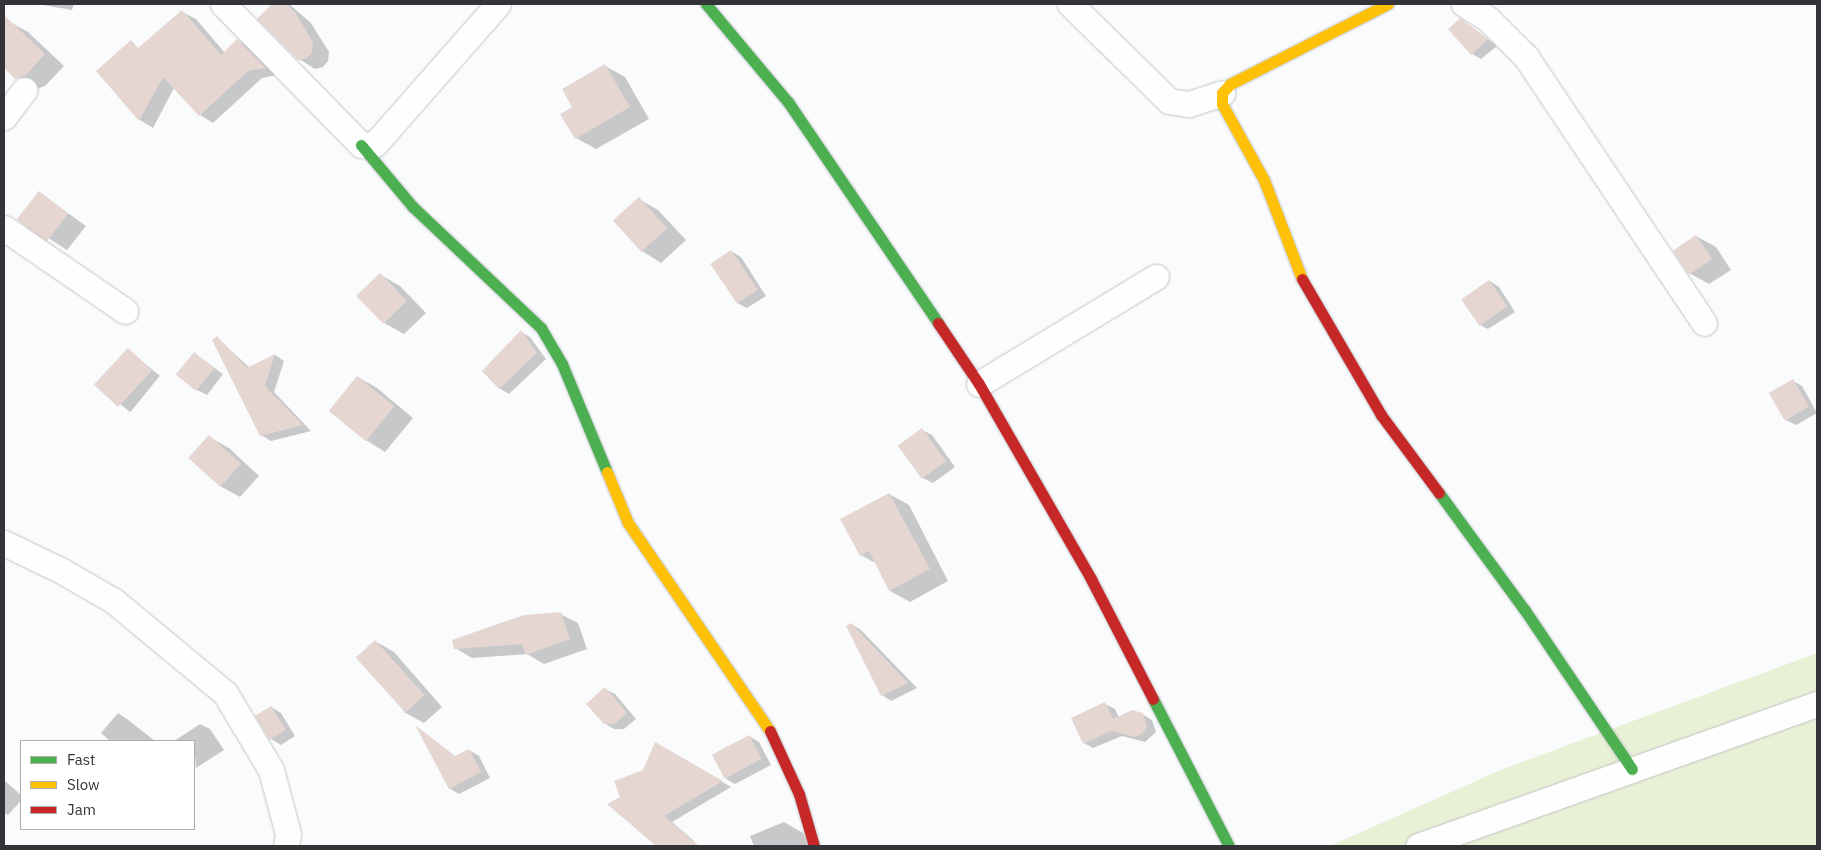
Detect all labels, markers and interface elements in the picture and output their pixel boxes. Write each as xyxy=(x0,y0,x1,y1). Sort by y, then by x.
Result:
legend xyxy=(20,740,195,830)
text: Fast xyxy=(67,750,95,769)
text: Slow xyxy=(67,775,100,794)
text: Jam xyxy=(67,800,96,819)

